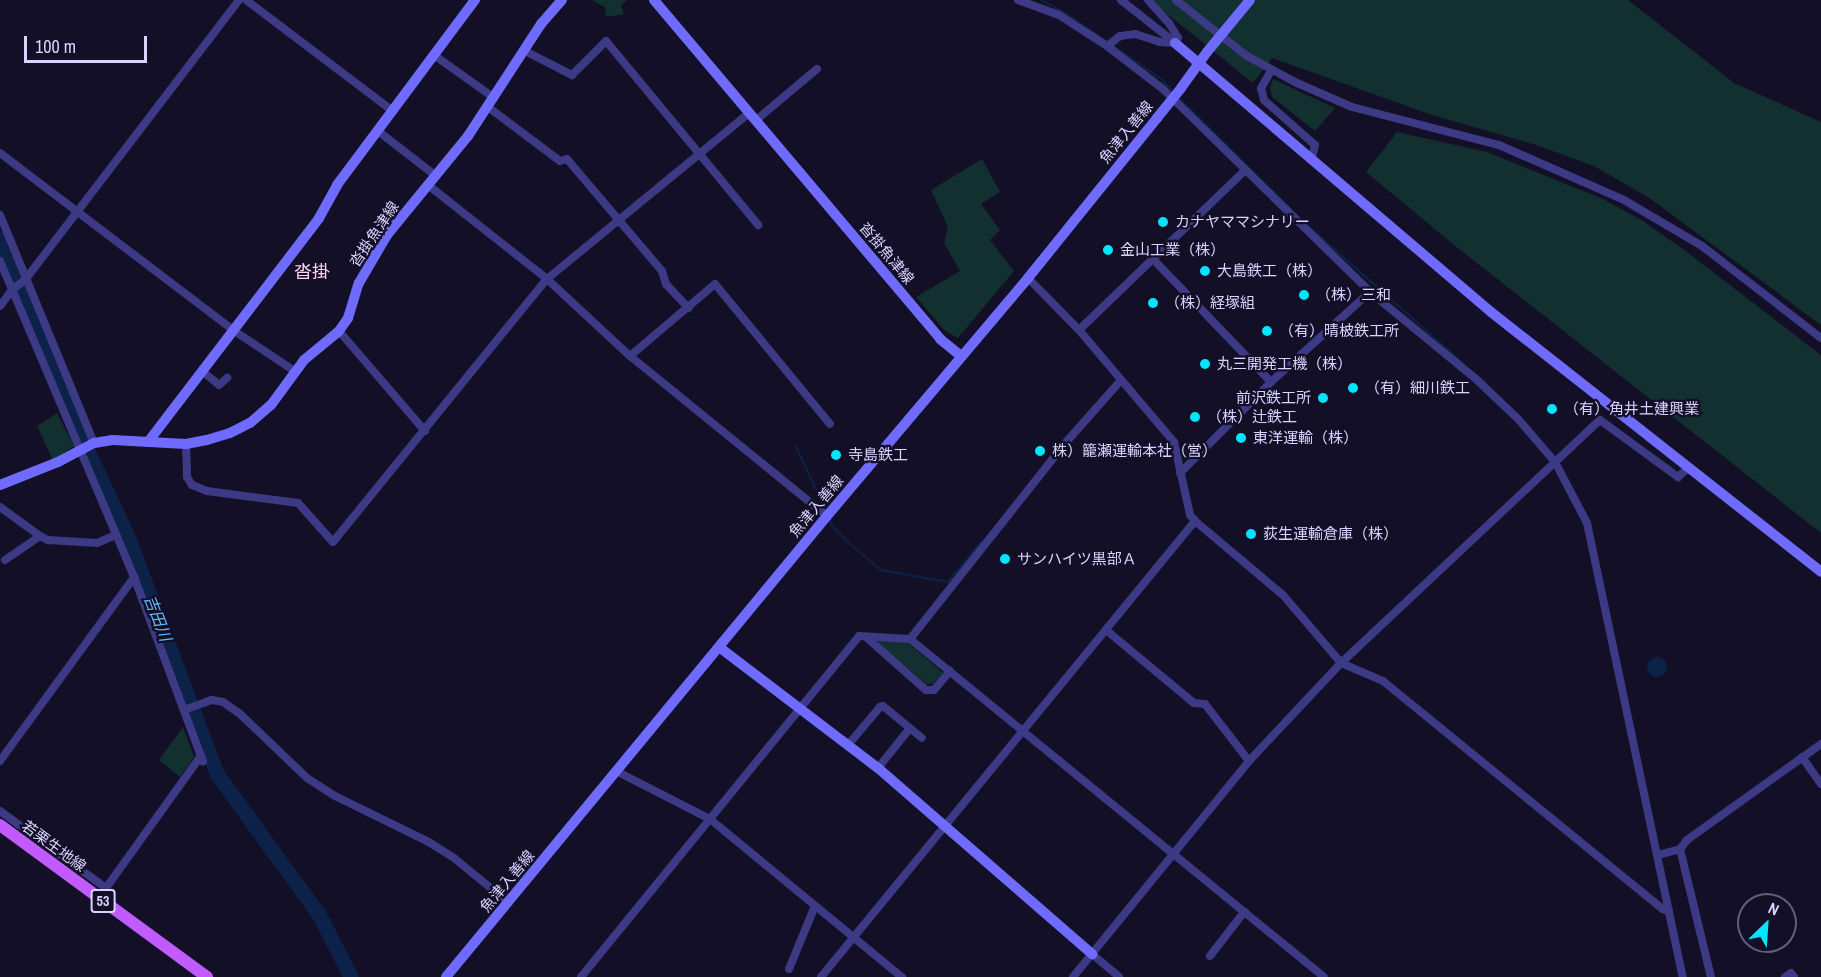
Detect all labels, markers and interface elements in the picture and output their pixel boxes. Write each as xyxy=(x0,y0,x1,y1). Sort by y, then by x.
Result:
scale bar xyxy=(27,24,150,62)
text: 100 m xyxy=(35,34,76,59)
street label: 魚津入善線 xyxy=(1095,97,1157,167)
street label: 沓掛魚津線 xyxy=(346,198,402,270)
place label: カナヤママシナリー xyxy=(1175,213,1310,231)
marker: カナヤママシナリー xyxy=(1156,215,1170,229)
street label: 沓掛魚津線 xyxy=(856,218,918,288)
place label: 金山工業（株） xyxy=(1120,241,1225,259)
marker: 金山工業（株） xyxy=(1101,243,1115,257)
district label: 沓掛 xyxy=(294,261,330,283)
place label: 大島鉄工（株） xyxy=(1217,262,1322,280)
marker: 大島鉄工（株） xyxy=(1198,264,1212,278)
place label: （株）三和 xyxy=(1316,286,1391,304)
marker: （株）三和 xyxy=(1297,288,1311,302)
place label: （株）経塚組 xyxy=(1165,294,1255,312)
marker: （株）経塚組 xyxy=(1146,296,1160,310)
place label: （有）晴柀鉄工所 xyxy=(1279,322,1399,340)
marker: （有）晴柀鉄工所 xyxy=(1260,324,1274,338)
place label: 丸三開発工機（株） xyxy=(1217,355,1352,373)
marker: 丸三開発工機（株） xyxy=(1198,357,1212,371)
place label: （有）細川鉄工 xyxy=(1365,379,1470,397)
marker: （有）細川鉄工 xyxy=(1346,381,1360,395)
place label: 前沢鉄工所 xyxy=(1236,389,1311,407)
marker: 前沢鉄工所 xyxy=(1316,391,1330,405)
place label: （有）角井土建興業 xyxy=(1564,400,1699,418)
marker: （有）角井土建興業 xyxy=(1545,402,1559,416)
place label: （株）辻鉄工 xyxy=(1207,408,1297,426)
marker: （株）辻鉄工 xyxy=(1188,410,1202,424)
place label: 東洋運輸（株） xyxy=(1253,429,1358,447)
marker: 東洋運輸（株） xyxy=(1234,431,1248,445)
place label: 株）籠瀬運輸本社（営） xyxy=(1052,442,1217,460)
marker: 株）籠瀬運輸本社（営） xyxy=(1033,444,1047,458)
place label: 寺島鉄工 xyxy=(848,446,908,464)
marker: 寺島鉄工 xyxy=(829,448,843,462)
street label: 魚津入善線 xyxy=(785,471,847,541)
place label: 荻生運輸倉庫（株） xyxy=(1263,525,1398,543)
marker: 荻生運輸倉庫（株） xyxy=(1244,527,1258,541)
place label: サンハイツ黒部Ａ xyxy=(1017,550,1137,568)
marker: サンハイツ黒部Ａ xyxy=(998,552,1012,566)
water label: 吉田川 xyxy=(140,592,176,644)
street label: 若栗生地線 xyxy=(18,817,90,875)
street label: 魚津入善線 xyxy=(476,846,538,916)
road number: 53 xyxy=(90,890,116,912)
north arrow xyxy=(1737,893,1797,953)
text: N xyxy=(1765,897,1783,920)

